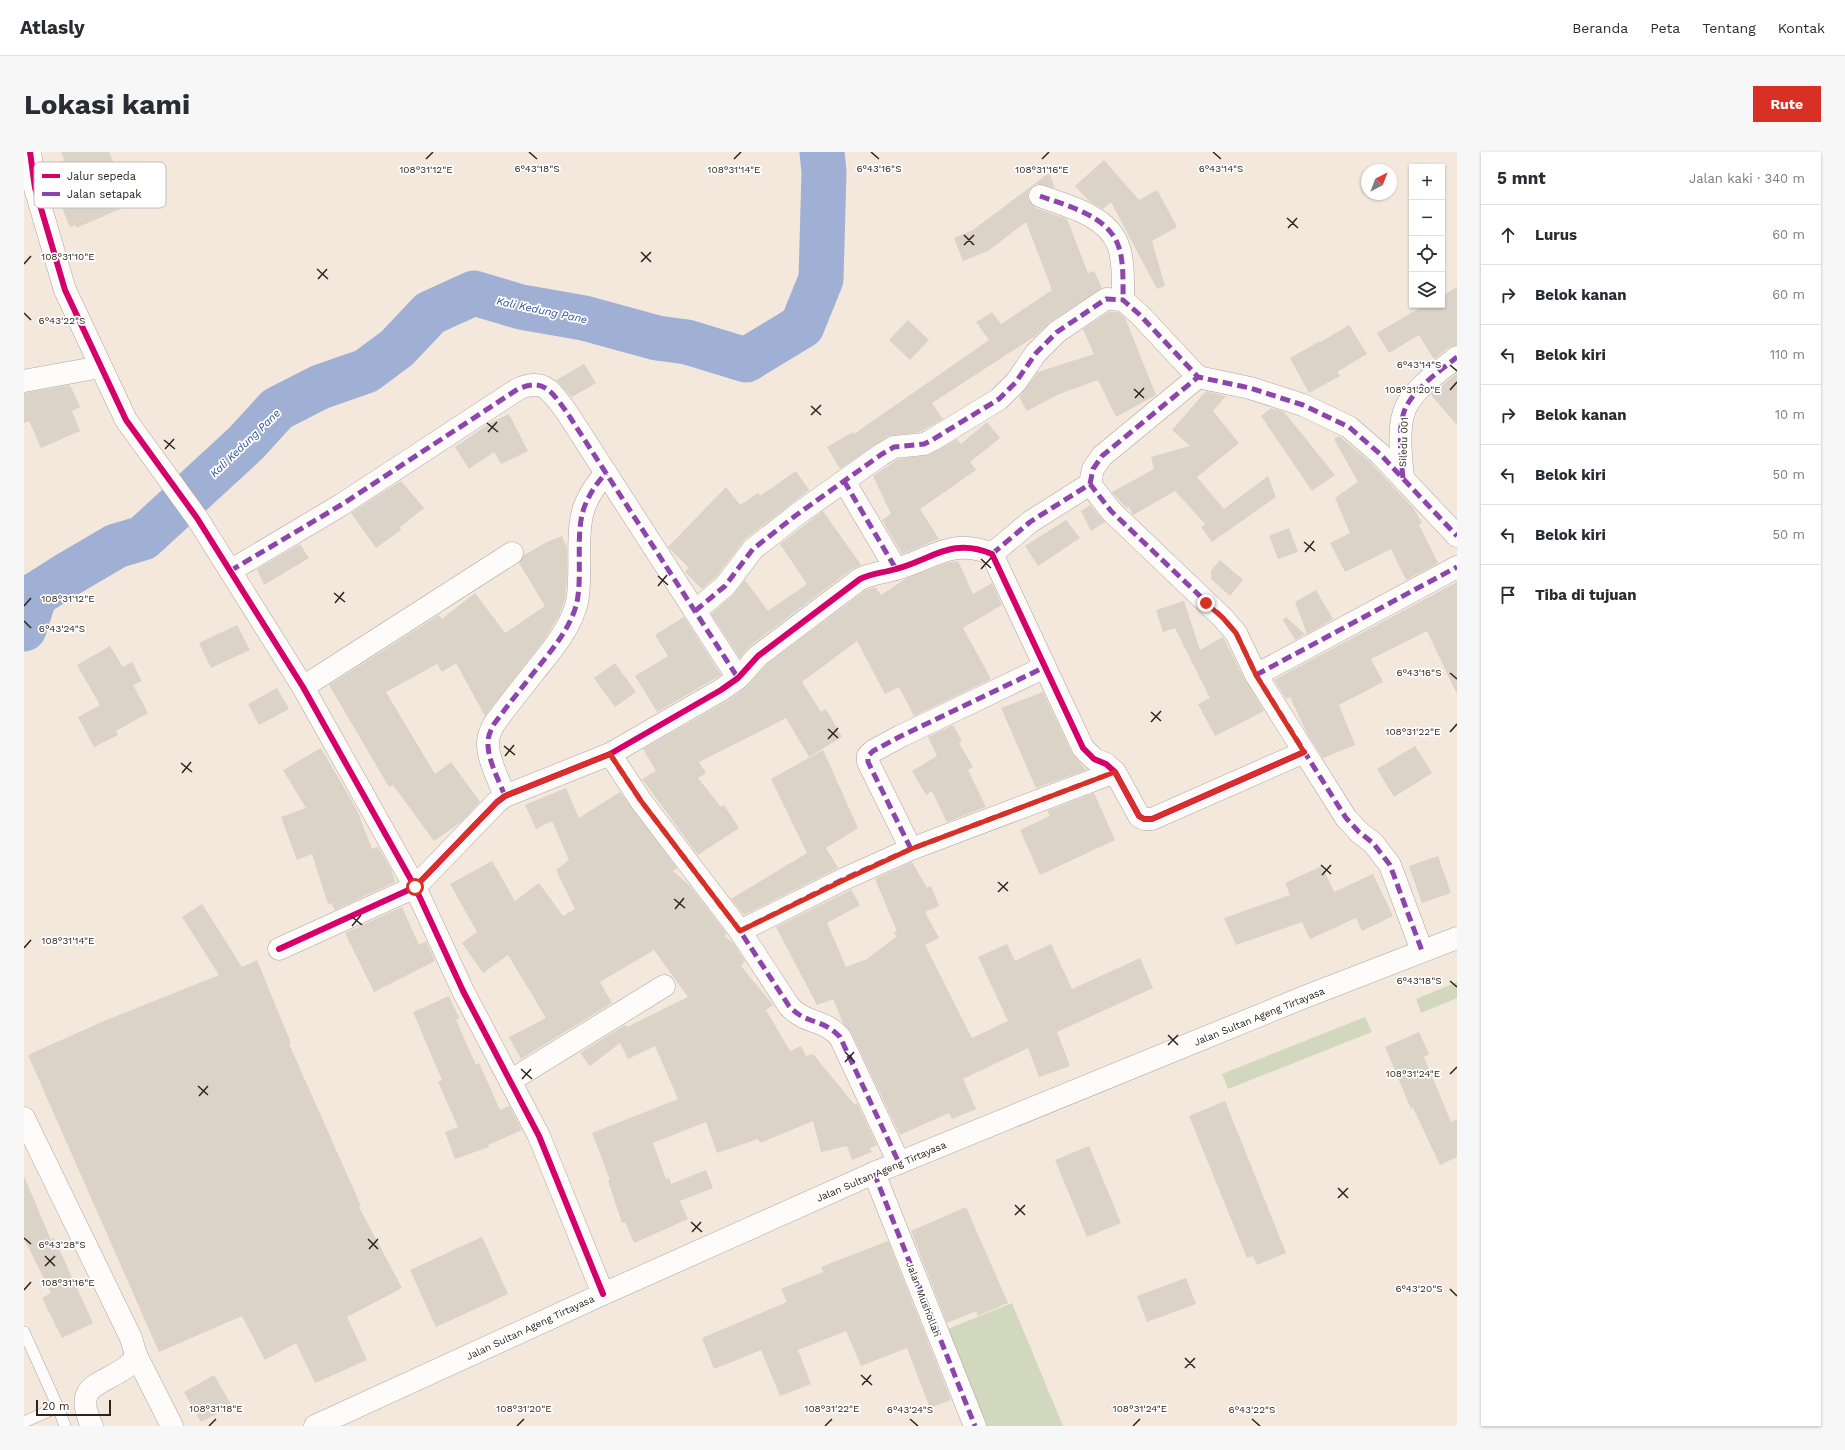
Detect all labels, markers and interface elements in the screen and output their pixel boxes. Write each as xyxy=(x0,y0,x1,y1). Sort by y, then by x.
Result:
text: Atlasly xyxy=(20,16,85,39)
text: Beranda xyxy=(1572,20,1628,36)
text: Peta xyxy=(1650,20,1680,36)
text: Tentang xyxy=(1702,20,1756,36)
text: Kontak xyxy=(1778,20,1825,36)
button: Rute xyxy=(1753,86,1821,122)
text: Lokasi kami xyxy=(24,88,190,121)
legend xyxy=(34,162,166,208)
text: 6°43'18"S xyxy=(514,163,560,174)
text: 6°43'16"S xyxy=(856,163,902,174)
text: 6°43'14"S xyxy=(1199,163,1243,174)
text: 108°31'12"E xyxy=(399,164,453,175)
text: 108°31'14"E xyxy=(708,164,760,175)
text: 108°31'16"E xyxy=(1015,164,1069,175)
north arrow xyxy=(1361,164,1397,200)
map controls xyxy=(1409,164,1445,308)
button: + xyxy=(1409,164,1445,200)
text: 5 mnt xyxy=(1497,168,1546,188)
text: Jalur sepeda xyxy=(67,170,136,183)
text: Jalan kaki · 340 m xyxy=(1689,171,1805,186)
text: Jalan setapak xyxy=(67,188,142,201)
button: − xyxy=(1409,200,1445,236)
icon: ahead xyxy=(1497,224,1519,246)
text: Lurus xyxy=(1535,226,1577,244)
text: 60 m xyxy=(1772,227,1805,242)
button: locate xyxy=(1409,236,1445,272)
text: 108°31'10"E xyxy=(41,251,95,262)
button: layers xyxy=(1409,272,1445,308)
icon: right xyxy=(1497,284,1519,306)
text: Belok kanan xyxy=(1535,286,1626,304)
text: 60 m xyxy=(1772,287,1805,302)
water label: Kali Kedung Pane xyxy=(495,295,589,326)
text: 6°43'22"S xyxy=(39,315,85,326)
icon: left xyxy=(1497,344,1519,366)
text: Belok kiri xyxy=(1535,346,1606,364)
text: 110 m xyxy=(1770,347,1805,362)
text: 6°43'14"S xyxy=(1397,359,1441,370)
text: 108°31'20"E xyxy=(1385,384,1441,395)
icon: right xyxy=(1497,404,1519,426)
text: Belok kanan xyxy=(1535,406,1626,424)
water label: Kali Kedung Pane xyxy=(208,407,283,480)
text: 10 m xyxy=(1775,407,1805,422)
street label: Siledu 001 xyxy=(1397,417,1410,467)
icon: left xyxy=(1497,464,1519,486)
text: Belok kiri xyxy=(1535,466,1606,484)
text: 50 m xyxy=(1773,467,1805,482)
icon: left xyxy=(1497,524,1519,546)
text: Belok kiri xyxy=(1535,526,1606,544)
text: 50 m xyxy=(1773,527,1805,542)
icon: arrive xyxy=(1497,584,1519,606)
text: Tiba di tujuan xyxy=(1535,586,1637,604)
text: 108°31'12"E xyxy=(41,593,95,604)
route end xyxy=(1197,594,1215,612)
text: 6°43'24"S xyxy=(39,623,85,634)
text: 6°43'16"S xyxy=(1396,667,1442,678)
text: 108°31'22"E xyxy=(1385,726,1441,737)
route start xyxy=(406,878,424,896)
text: 108°31'14"E xyxy=(42,935,94,946)
text: 6°43'18"S xyxy=(1396,975,1442,986)
street label: Jalan Sultan Ageng Tirtayasa xyxy=(1192,985,1326,1048)
text: 108°31'24"E xyxy=(1386,1068,1440,1079)
street label: Jalan Sultan Ageng Tirtayasa xyxy=(815,1139,948,1204)
text: 6°43'28"S xyxy=(38,1239,86,1250)
street label: Jalan Mushollah xyxy=(904,1260,943,1338)
text: 108°31'16"E xyxy=(41,1277,95,1288)
text: 6°43'20"S xyxy=(1395,1283,1443,1294)
street label: Jalan Sultan Ageng Tirtayasa xyxy=(465,1293,596,1362)
scale bar xyxy=(36,1398,111,1417)
text: 20 m xyxy=(42,1400,70,1413)
text: 108°31'18"E xyxy=(189,1403,243,1414)
text: 108°31'20"E xyxy=(496,1403,552,1414)
text: 108°31'22"E xyxy=(804,1403,860,1414)
text: 108°31'24"E xyxy=(1113,1403,1167,1414)
text: 6°43'24"S xyxy=(887,1404,933,1415)
text: 6°43'22"S xyxy=(1229,1404,1275,1415)

